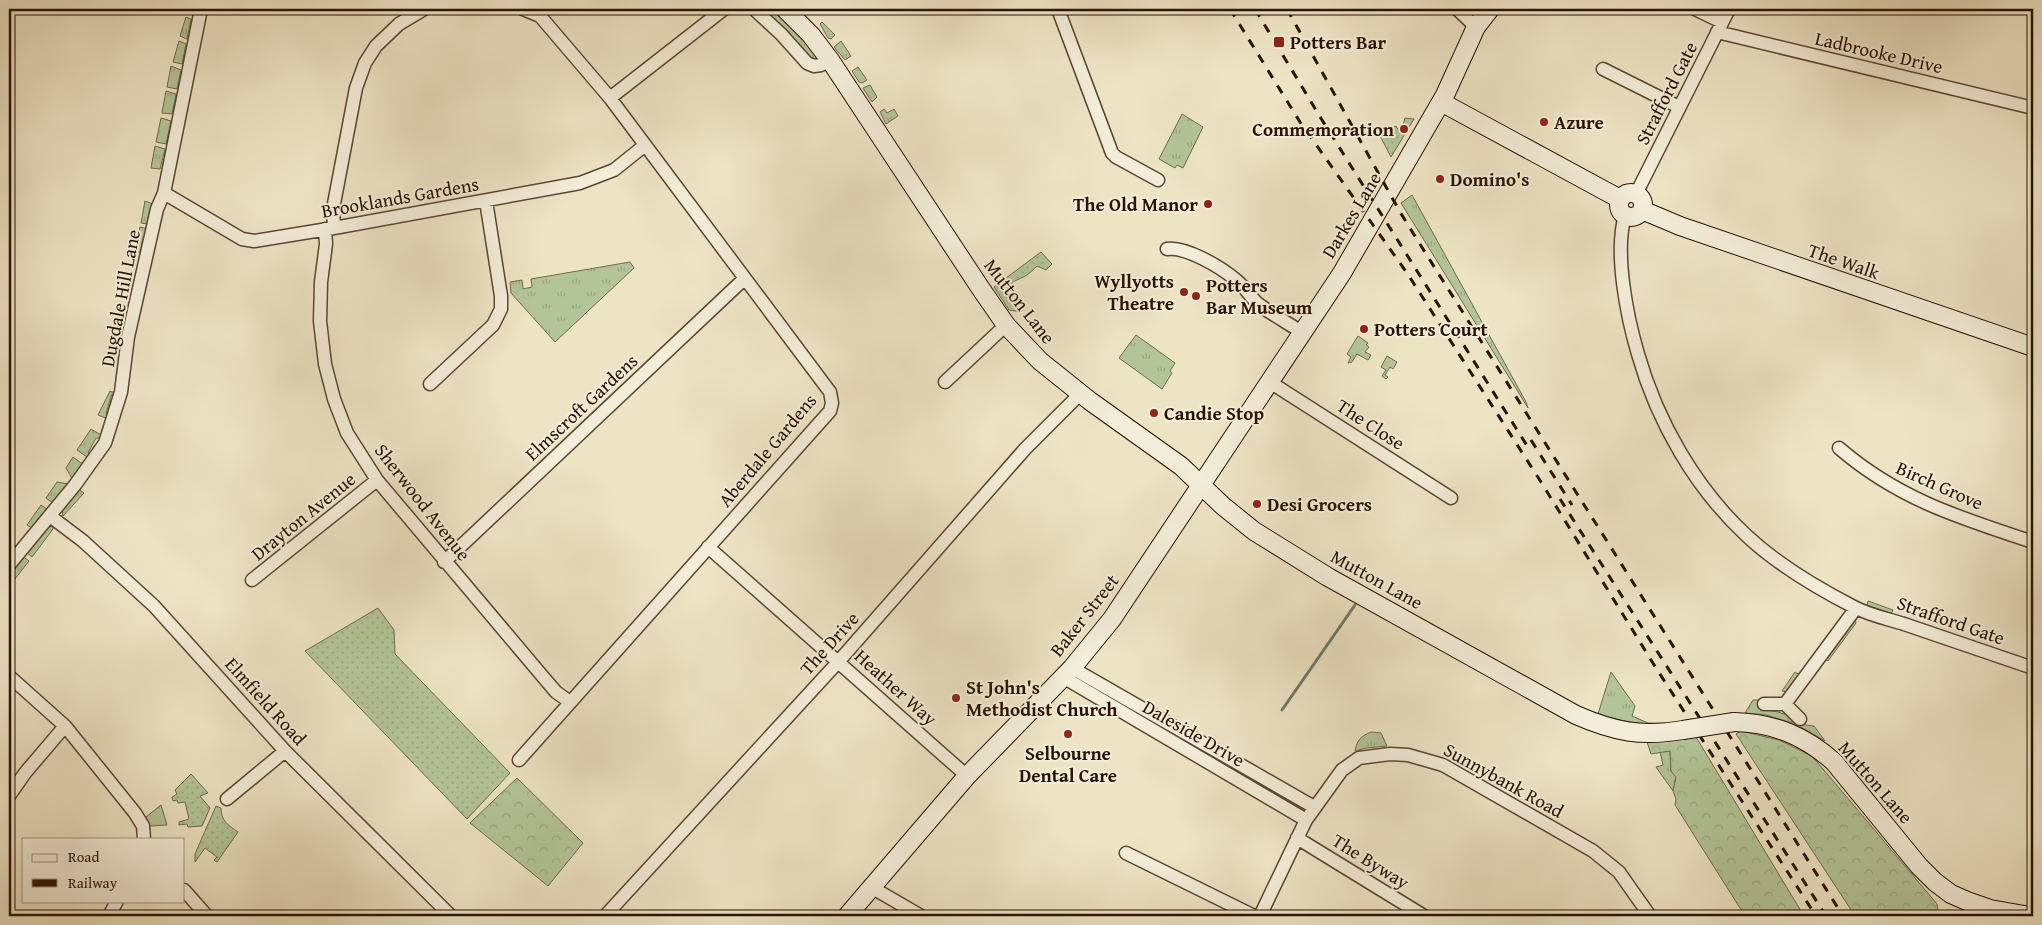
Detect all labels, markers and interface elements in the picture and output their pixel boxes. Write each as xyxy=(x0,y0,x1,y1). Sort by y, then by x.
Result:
street label: Ladbrooke Drive xyxy=(1812,24,1946,80)
place label: Potters Bar xyxy=(1290,28,1386,56)
marker: Potters Bar xyxy=(1272,35,1286,49)
street label: Strafford Gate xyxy=(1628,37,1704,149)
place label: Azure xyxy=(1554,108,1604,136)
place label: Commemoration xyxy=(1252,115,1395,143)
marker: Azure xyxy=(1538,116,1550,128)
marker: Commemoration xyxy=(1398,123,1410,135)
place label: Domino's xyxy=(1450,165,1529,193)
street label: Darkes Lane xyxy=(1314,167,1388,263)
street label: Brooklands Gardens xyxy=(319,169,481,225)
marker: Domino's xyxy=(1434,173,1446,185)
place label: The Old Manor xyxy=(1073,190,1198,218)
marker: The Old Manor xyxy=(1202,198,1214,210)
street label: Dugdale Hill Lane xyxy=(93,227,147,369)
street label: The Walk xyxy=(1805,236,1884,286)
street label: Mutton Lane xyxy=(978,252,1062,350)
place label: Wyllyotts Theatre xyxy=(1094,267,1174,317)
place label: Potters Bar Museum xyxy=(1206,271,1313,321)
marker: Wyllyotts Theatre xyxy=(1178,286,1190,298)
marker: Potters Bar Museum xyxy=(1190,290,1202,302)
place label: Potters Court xyxy=(1374,315,1488,343)
marker: Potters Court xyxy=(1358,323,1370,335)
street label: Elmscroft Gardens xyxy=(518,347,644,467)
street label: Aberdale Gardens xyxy=(711,387,823,513)
street label: The Close xyxy=(1331,391,1411,457)
place label: Candie Stop xyxy=(1164,399,1264,427)
marker: Candie Stop xyxy=(1148,407,1160,419)
street label: Sherwood Avenue xyxy=(368,437,478,567)
street label: Birch Grove xyxy=(1892,453,1988,517)
street label: Drayton Avenue xyxy=(245,465,361,567)
place label: Desi Grocers xyxy=(1267,490,1372,518)
marker: Desi Grocers xyxy=(1251,498,1263,510)
street label: Mutton Lane xyxy=(1326,542,1428,616)
street label: Baker Street xyxy=(1043,568,1125,662)
street label: Strafford Gate xyxy=(1893,588,2009,652)
street label: The Drive xyxy=(793,605,865,681)
street label: Heather Way xyxy=(848,642,944,732)
street label: Elmfield Road xyxy=(219,651,314,752)
place label: St John's Methodist Church xyxy=(966,673,1118,723)
marker: St John's Methodist Church xyxy=(950,692,962,704)
street label: Daleside Drive xyxy=(1138,692,1250,774)
marker: Selbourne Dental Care xyxy=(1062,728,1074,740)
street label: Mutton Lane xyxy=(1832,734,1920,830)
street label: Sunnybank Road xyxy=(1439,735,1570,825)
place label: Selbourne Dental Care xyxy=(1019,739,1117,789)
street label: The Byway xyxy=(1327,826,1415,896)
legend xyxy=(22,838,185,902)
text: Road xyxy=(68,846,99,867)
text: Railway xyxy=(68,872,118,893)

